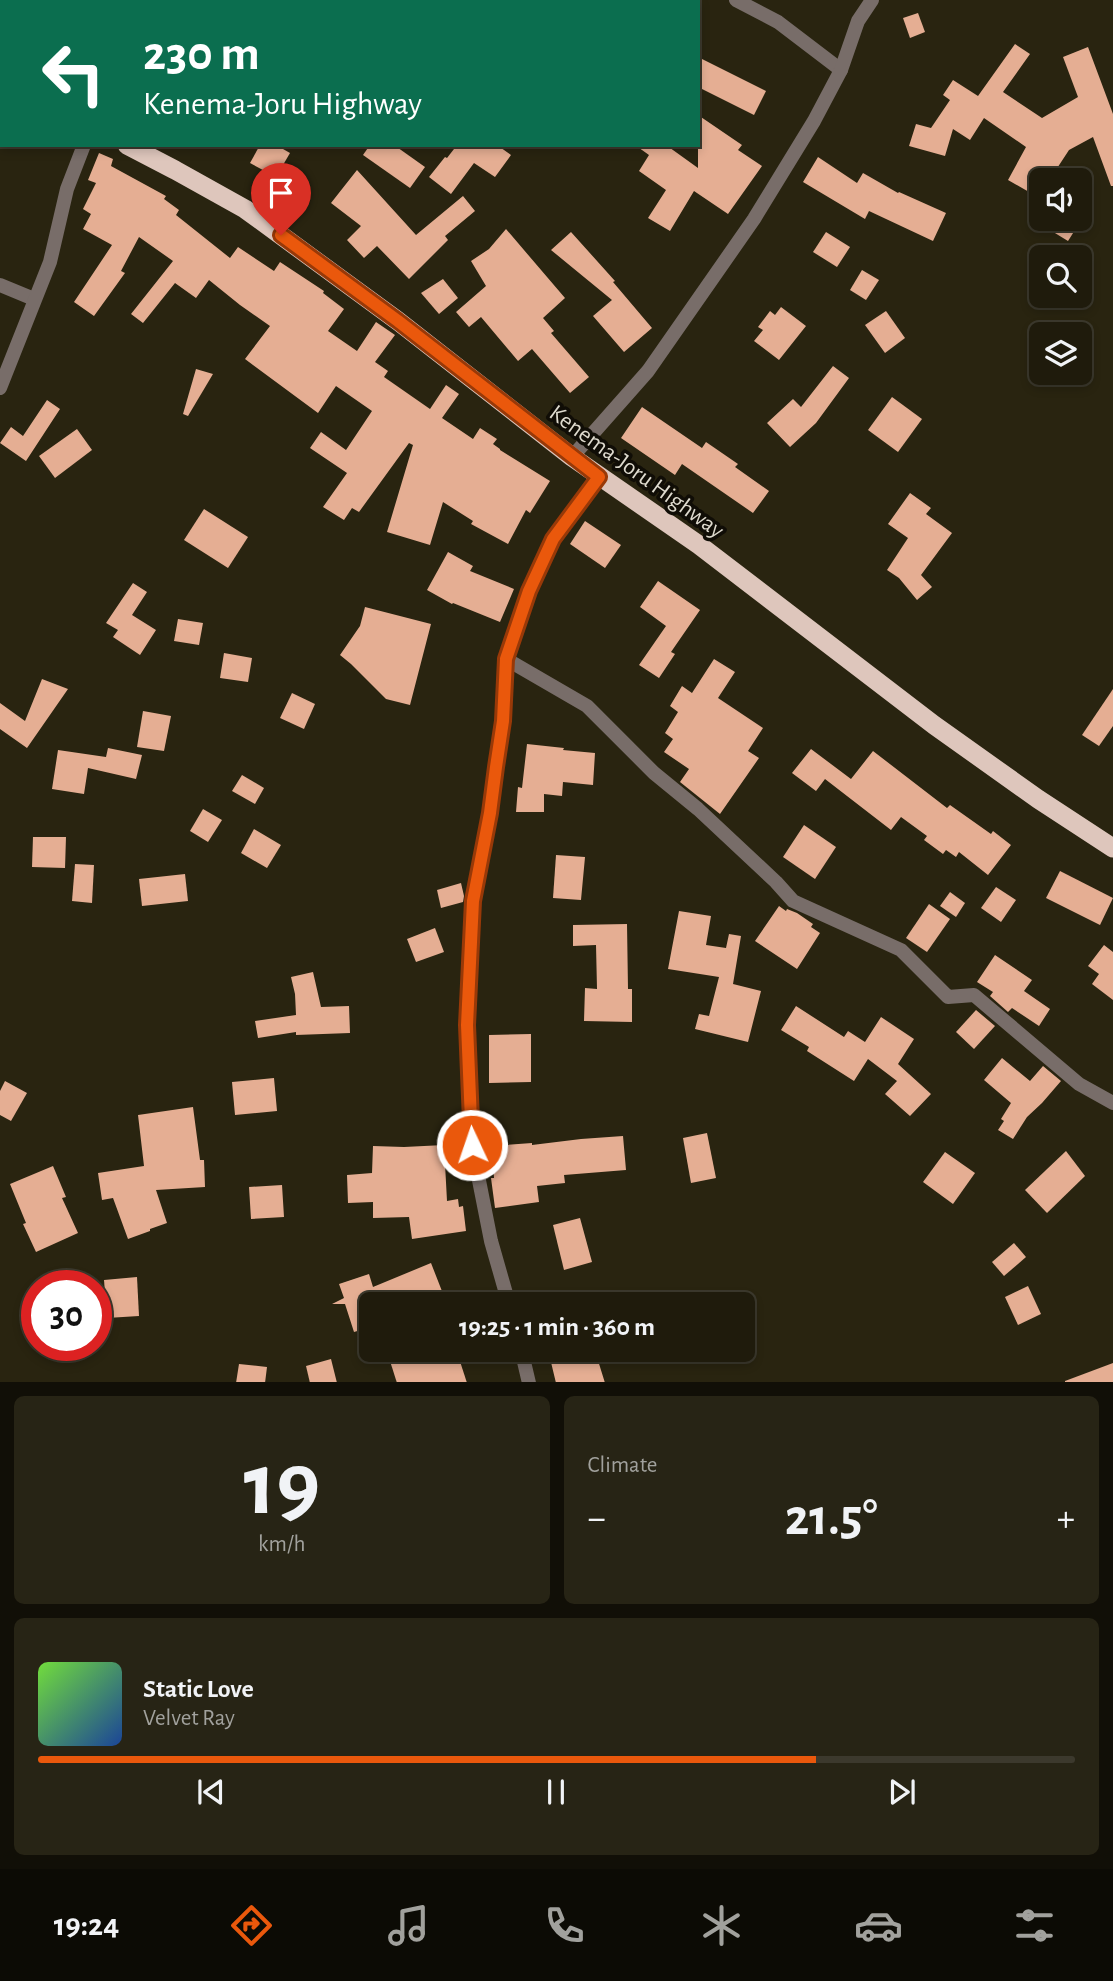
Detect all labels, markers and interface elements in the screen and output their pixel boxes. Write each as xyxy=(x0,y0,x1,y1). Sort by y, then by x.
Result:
icon: left xyxy=(28,28,119,119)
text: 230 m xyxy=(143,30,260,79)
text: Kenema-Joru Highway xyxy=(143,88,422,120)
pin xyxy=(251,163,311,235)
map controls xyxy=(1029,168,1092,385)
button: sound xyxy=(1029,168,1092,231)
icon: arrive xyxy=(262,174,300,212)
button: search xyxy=(1029,245,1092,308)
button: layers xyxy=(1029,322,1092,385)
street label: Kenema-Joru Highway xyxy=(545,401,728,543)
position arrow xyxy=(435,1108,509,1182)
speed limit sign: 30 xyxy=(21,1270,112,1361)
text: 19:25 · 1 min · 360 m xyxy=(459,1314,655,1340)
text: 19 xyxy=(243,1440,320,1531)
text: Climate xyxy=(588,1454,657,1477)
text: 21.5° xyxy=(785,1492,878,1544)
text: − xyxy=(588,1500,606,1538)
text: + xyxy=(1057,1500,1075,1538)
text: km/h xyxy=(258,1533,305,1556)
text: Static Love xyxy=(143,1676,254,1702)
text: Velvet Ray xyxy=(143,1707,235,1730)
icon: previous xyxy=(192,1773,230,1811)
icon: pause xyxy=(537,1773,575,1811)
icon: next xyxy=(883,1773,921,1811)
icon: directions xyxy=(227,1901,276,1950)
icon: music xyxy=(384,1901,433,1950)
icon: phone xyxy=(540,1901,589,1950)
icon: climate xyxy=(697,1901,746,1950)
icon: car xyxy=(854,1901,903,1950)
icon: filters xyxy=(1010,1901,1059,1950)
text: 19:24 xyxy=(54,1909,119,1941)

